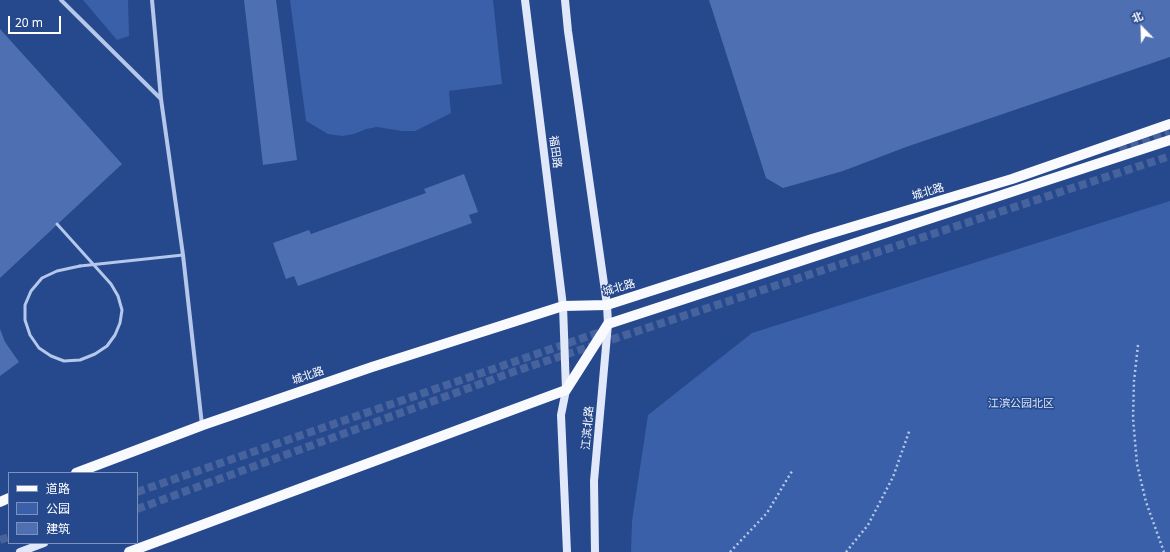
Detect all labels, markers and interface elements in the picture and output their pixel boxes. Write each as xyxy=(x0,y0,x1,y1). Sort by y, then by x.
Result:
text: 北 xyxy=(1129,7,1145,26)
scale bar xyxy=(10,8,63,34)
north arrow xyxy=(1122,8,1162,48)
text: 20 m xyxy=(15,14,43,31)
street label: 福田路 xyxy=(546,135,564,169)
street label: 城北路 xyxy=(910,181,946,203)
street label: 城北路 xyxy=(601,277,637,299)
street label: 城北路 xyxy=(290,364,326,388)
park label: 江滨公园北区 xyxy=(988,397,1054,411)
street label: 江滨北路 xyxy=(580,406,596,450)
legend xyxy=(8,472,138,544)
text: 道路 xyxy=(46,480,70,497)
text: 公园 xyxy=(46,500,70,517)
text: 建筑 xyxy=(46,520,70,537)

